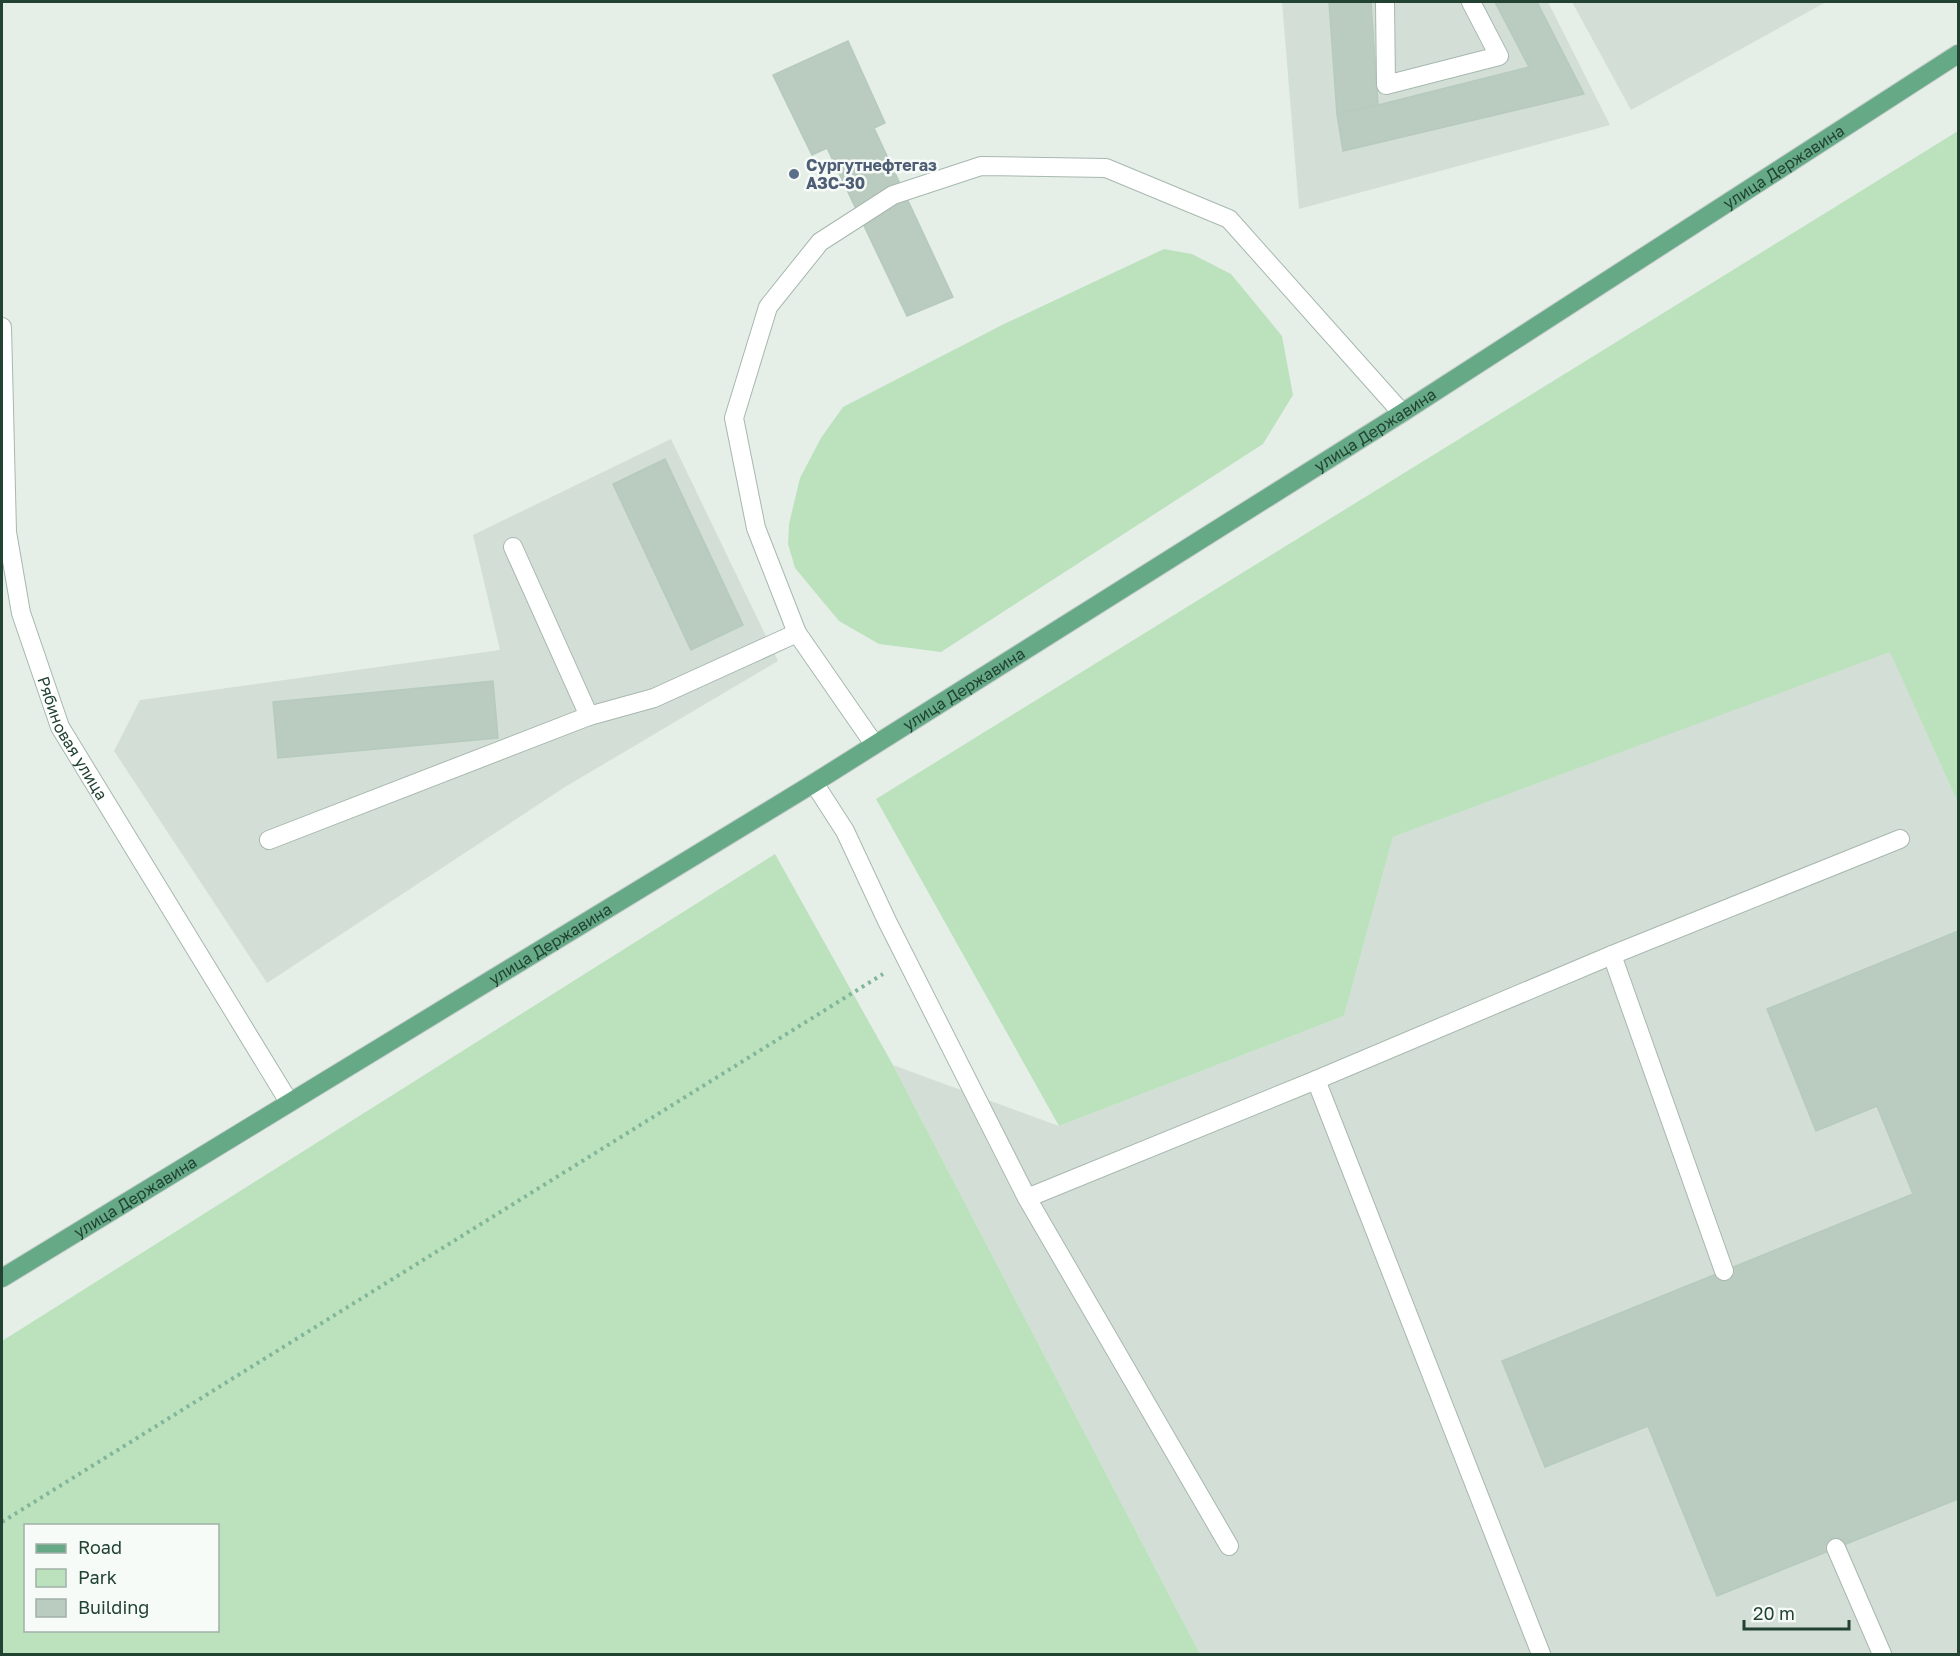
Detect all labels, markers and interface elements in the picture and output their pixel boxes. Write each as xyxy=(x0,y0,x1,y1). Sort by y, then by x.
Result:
street label: улица Державина xyxy=(1719,120,1848,213)
place label: Сургутнефтегаз АЗС-30 xyxy=(806,155,937,193)
marker: Сургутнефтегаз АЗС-30 xyxy=(787,167,801,181)
street label: улица Державина xyxy=(1310,384,1440,476)
street label: улица Державина xyxy=(899,643,1029,735)
street label: Рябиновая улица xyxy=(33,674,112,803)
street label: улица Державина xyxy=(485,899,615,989)
street label: улица Державина xyxy=(70,1152,200,1242)
legend xyxy=(24,1524,219,1632)
text: Road xyxy=(78,1536,122,1558)
text: Park xyxy=(78,1566,117,1588)
scale bar xyxy=(1744,1593,1849,1631)
text: Building xyxy=(78,1596,149,1618)
text: 20 m xyxy=(1753,1602,1795,1624)

